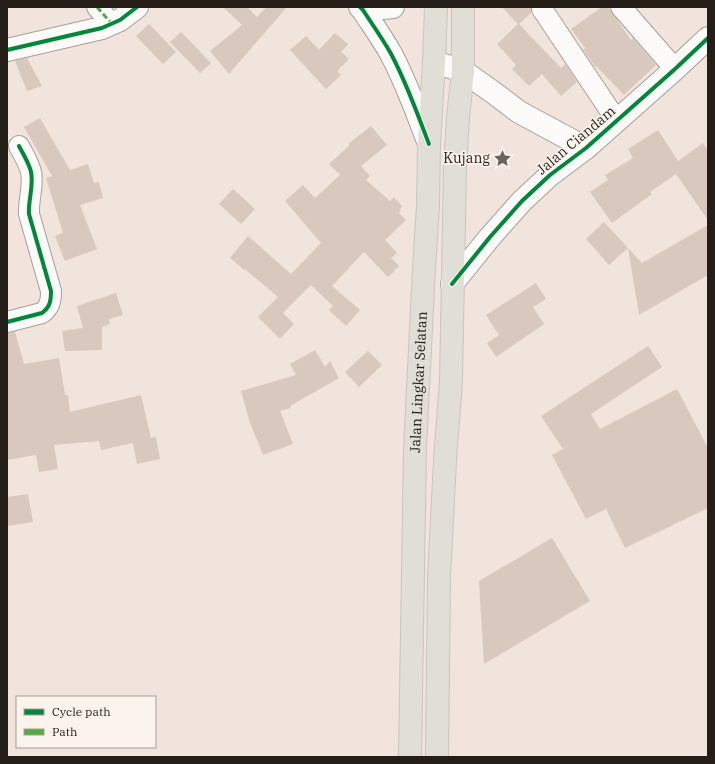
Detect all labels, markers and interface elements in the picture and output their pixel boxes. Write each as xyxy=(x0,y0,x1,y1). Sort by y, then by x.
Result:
street label: Jalan Ciandam xyxy=(533,102,619,178)
place icon: Kujang xyxy=(493,148,513,168)
place label: Kujang xyxy=(443,149,490,167)
street label: Jalan Lingkar Selatan xyxy=(406,311,431,453)
legend xyxy=(16,696,156,748)
text: Cycle path xyxy=(52,704,111,719)
text: Path xyxy=(52,724,78,739)

